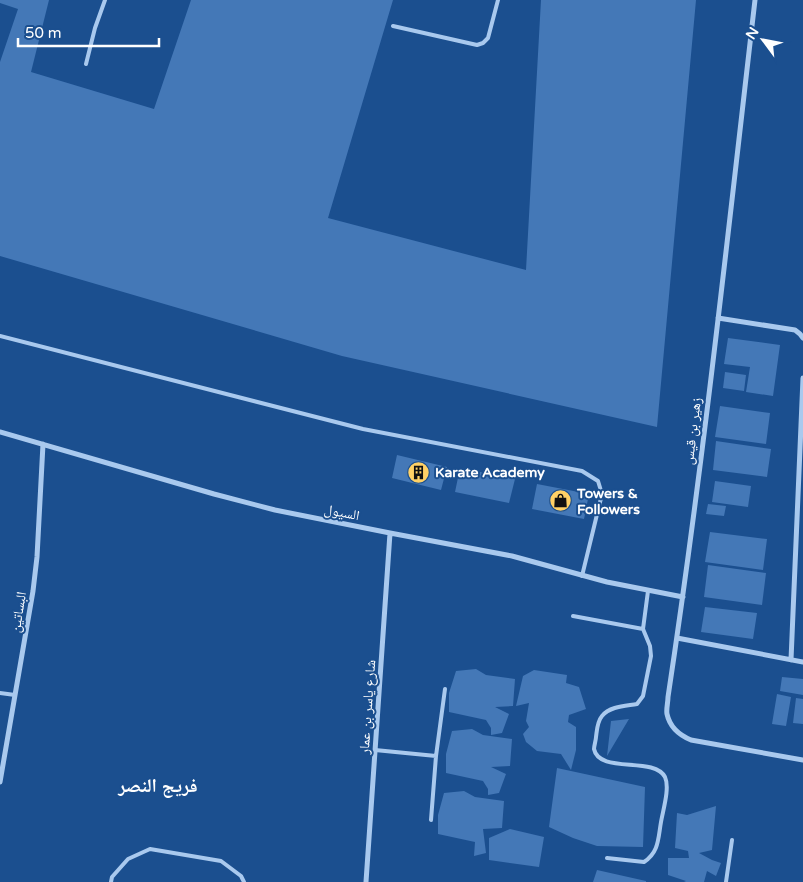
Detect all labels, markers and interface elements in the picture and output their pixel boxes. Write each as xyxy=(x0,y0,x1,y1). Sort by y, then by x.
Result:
scale bar xyxy=(18,15,159,47)
north arrow xyxy=(738,15,788,65)
text: 50 m xyxy=(25,24,62,42)
text: N xyxy=(742,24,763,43)
street label: زهير بن قيس xyxy=(680,396,705,466)
building icon: Karate Academy xyxy=(407,460,431,484)
place label: Karate Academy xyxy=(435,464,545,481)
place label: Towers & Followers xyxy=(576,485,640,518)
shop icon: Towers & Followers xyxy=(549,489,573,513)
street label: السيول xyxy=(323,501,361,524)
street label: البساتين xyxy=(7,590,30,634)
street label: شارع ياسر بن عمار xyxy=(356,659,380,756)
district label: فريج النصر xyxy=(117,775,198,798)

